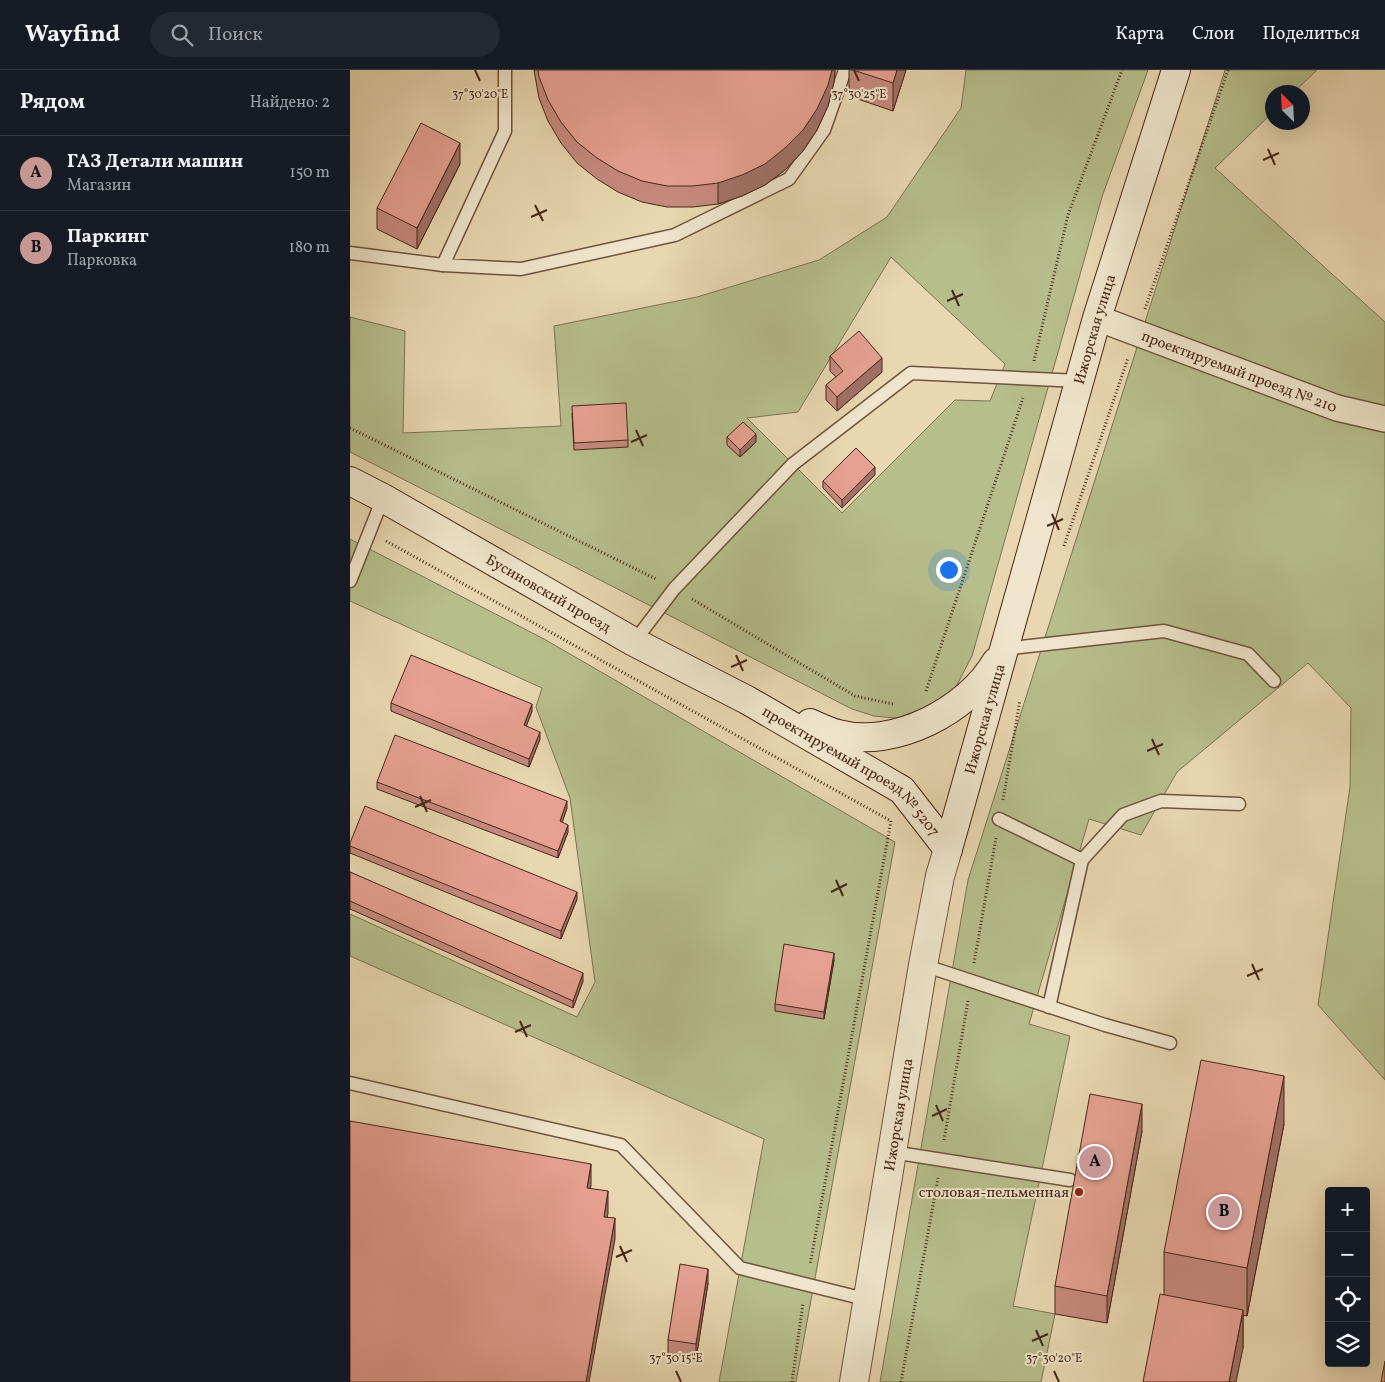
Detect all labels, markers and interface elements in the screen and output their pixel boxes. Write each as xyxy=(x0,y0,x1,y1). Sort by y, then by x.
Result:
search box xyxy=(150,12,500,57)
text: Wayfind xyxy=(25,18,120,52)
icon: search xyxy=(168,21,196,49)
text: Поиск xyxy=(208,22,263,48)
text: Карта xyxy=(1116,22,1164,47)
text: Слои xyxy=(1192,22,1234,47)
text: Поделиться xyxy=(1262,22,1360,47)
north arrow xyxy=(1265,85,1310,130)
text: 37°30'20"E xyxy=(452,87,508,103)
text: 37°30'25"E xyxy=(831,87,887,103)
text: Рядом xyxy=(20,88,85,117)
text: Найдено: 2 xyxy=(250,92,330,114)
text: ГАЗ Детали машин xyxy=(67,149,243,175)
text: A xyxy=(30,162,42,184)
text: 150 m xyxy=(289,162,330,184)
text: Магазин xyxy=(67,175,131,197)
text: Паркинг xyxy=(67,224,149,250)
text: B xyxy=(31,237,41,259)
text: 180 m xyxy=(289,237,330,259)
text: Парковка xyxy=(67,250,137,272)
street label: Ижорская улица xyxy=(1070,272,1122,387)
street label: проектируемый проезд № 210 xyxy=(1138,326,1340,419)
street label: Бусиновский проезд xyxy=(481,550,615,639)
your location xyxy=(936,557,962,583)
street label: Ижорская улица xyxy=(960,662,1011,777)
street label: проектируемый проезд № 5207 xyxy=(758,702,944,842)
street label: Ижорская улица xyxy=(880,1057,919,1173)
pin: A xyxy=(1079,1143,1111,1181)
place label: столовая-пельменная xyxy=(919,1183,1069,1204)
marker: столовая-пельменная xyxy=(1073,1186,1085,1198)
map controls xyxy=(1325,1187,1370,1367)
button: + xyxy=(1325,1187,1370,1232)
pin: B xyxy=(1208,1193,1240,1231)
button: − xyxy=(1325,1232,1370,1277)
button: locate xyxy=(1325,1277,1370,1322)
button: layers xyxy=(1325,1322,1370,1367)
text: 37°30'15"E xyxy=(649,1351,703,1367)
text: 37°30'20"E xyxy=(1026,1351,1082,1367)

